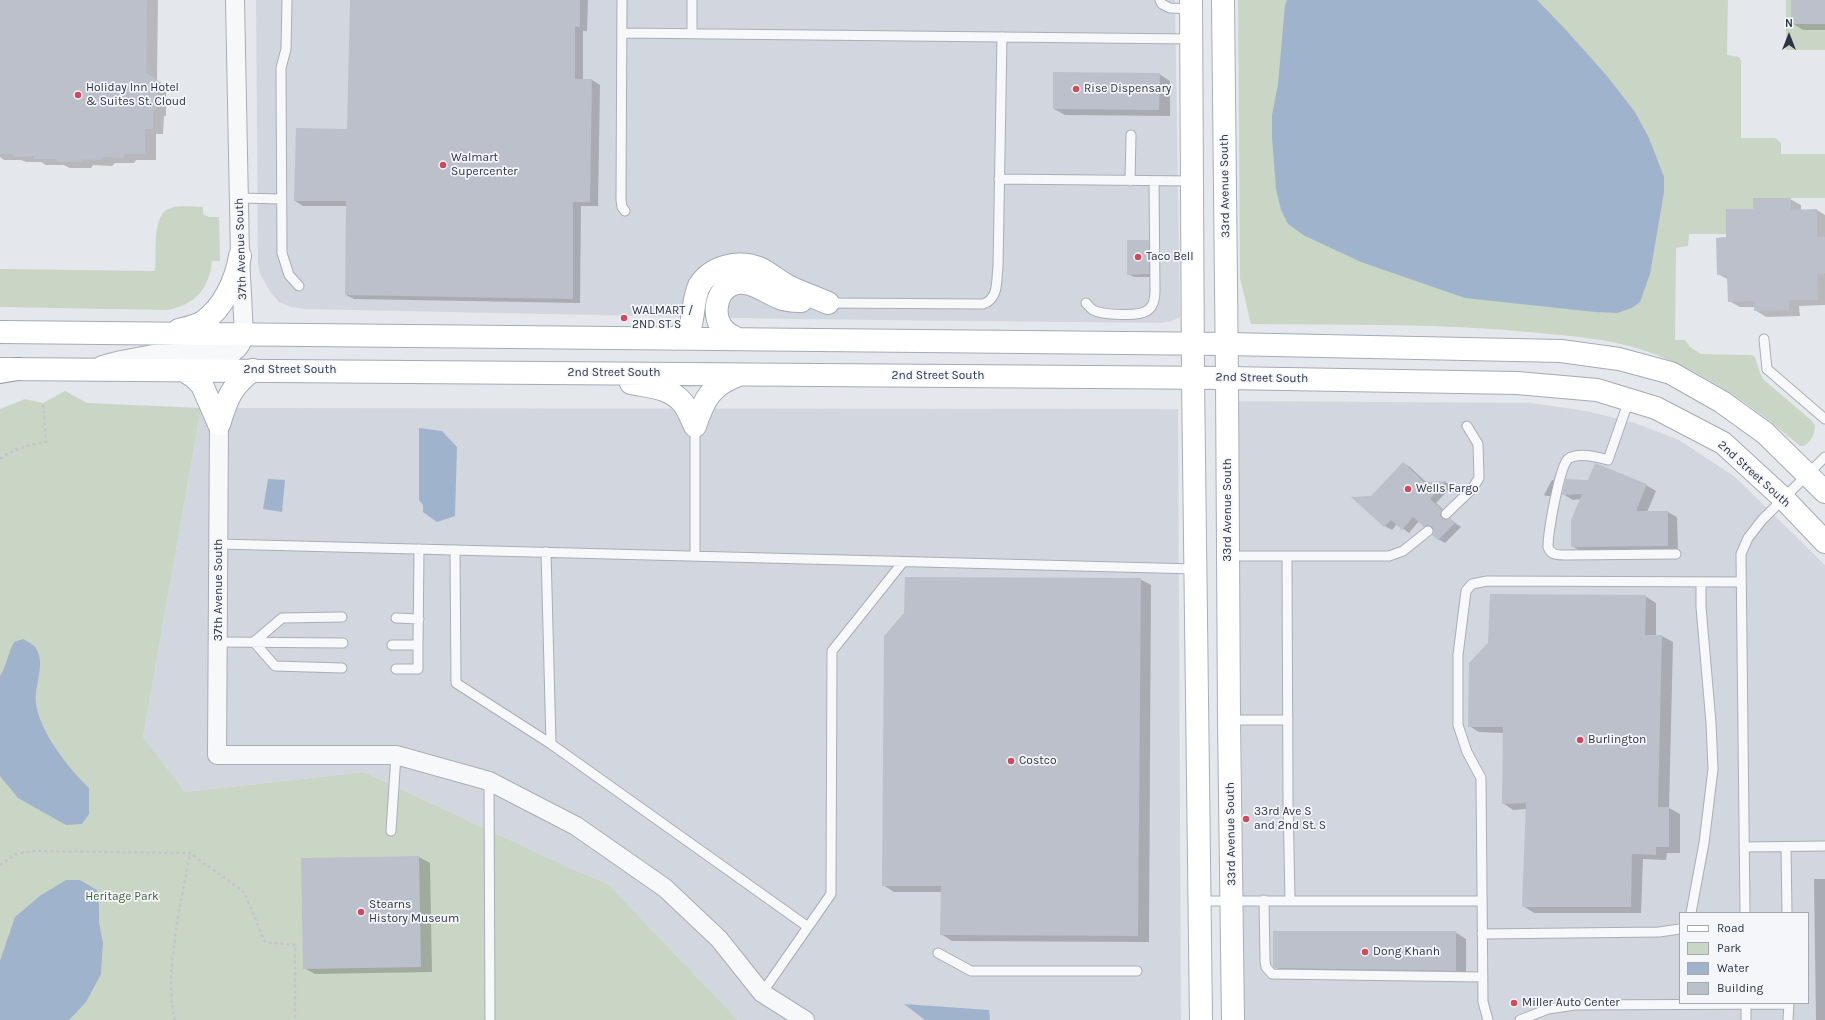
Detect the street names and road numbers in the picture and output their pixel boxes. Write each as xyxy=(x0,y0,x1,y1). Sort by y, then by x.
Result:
street label: 33rd Avenue South xyxy=(1217,134,1233,238)
street label: 37th Avenue South xyxy=(232,198,250,300)
street label: 2nd Street South xyxy=(244,363,336,377)
street label: 2nd Street South xyxy=(568,366,660,380)
street label: 2nd Street South xyxy=(892,369,984,383)
street label: 2nd Street South xyxy=(1215,370,1309,386)
street label: 2nd Street South xyxy=(1715,438,1793,510)
street label: 33rd Avenue South xyxy=(1221,458,1235,562)
street label: 37th Avenue South xyxy=(212,539,226,641)
street label: 33rd Avenue South xyxy=(1223,782,1239,886)

